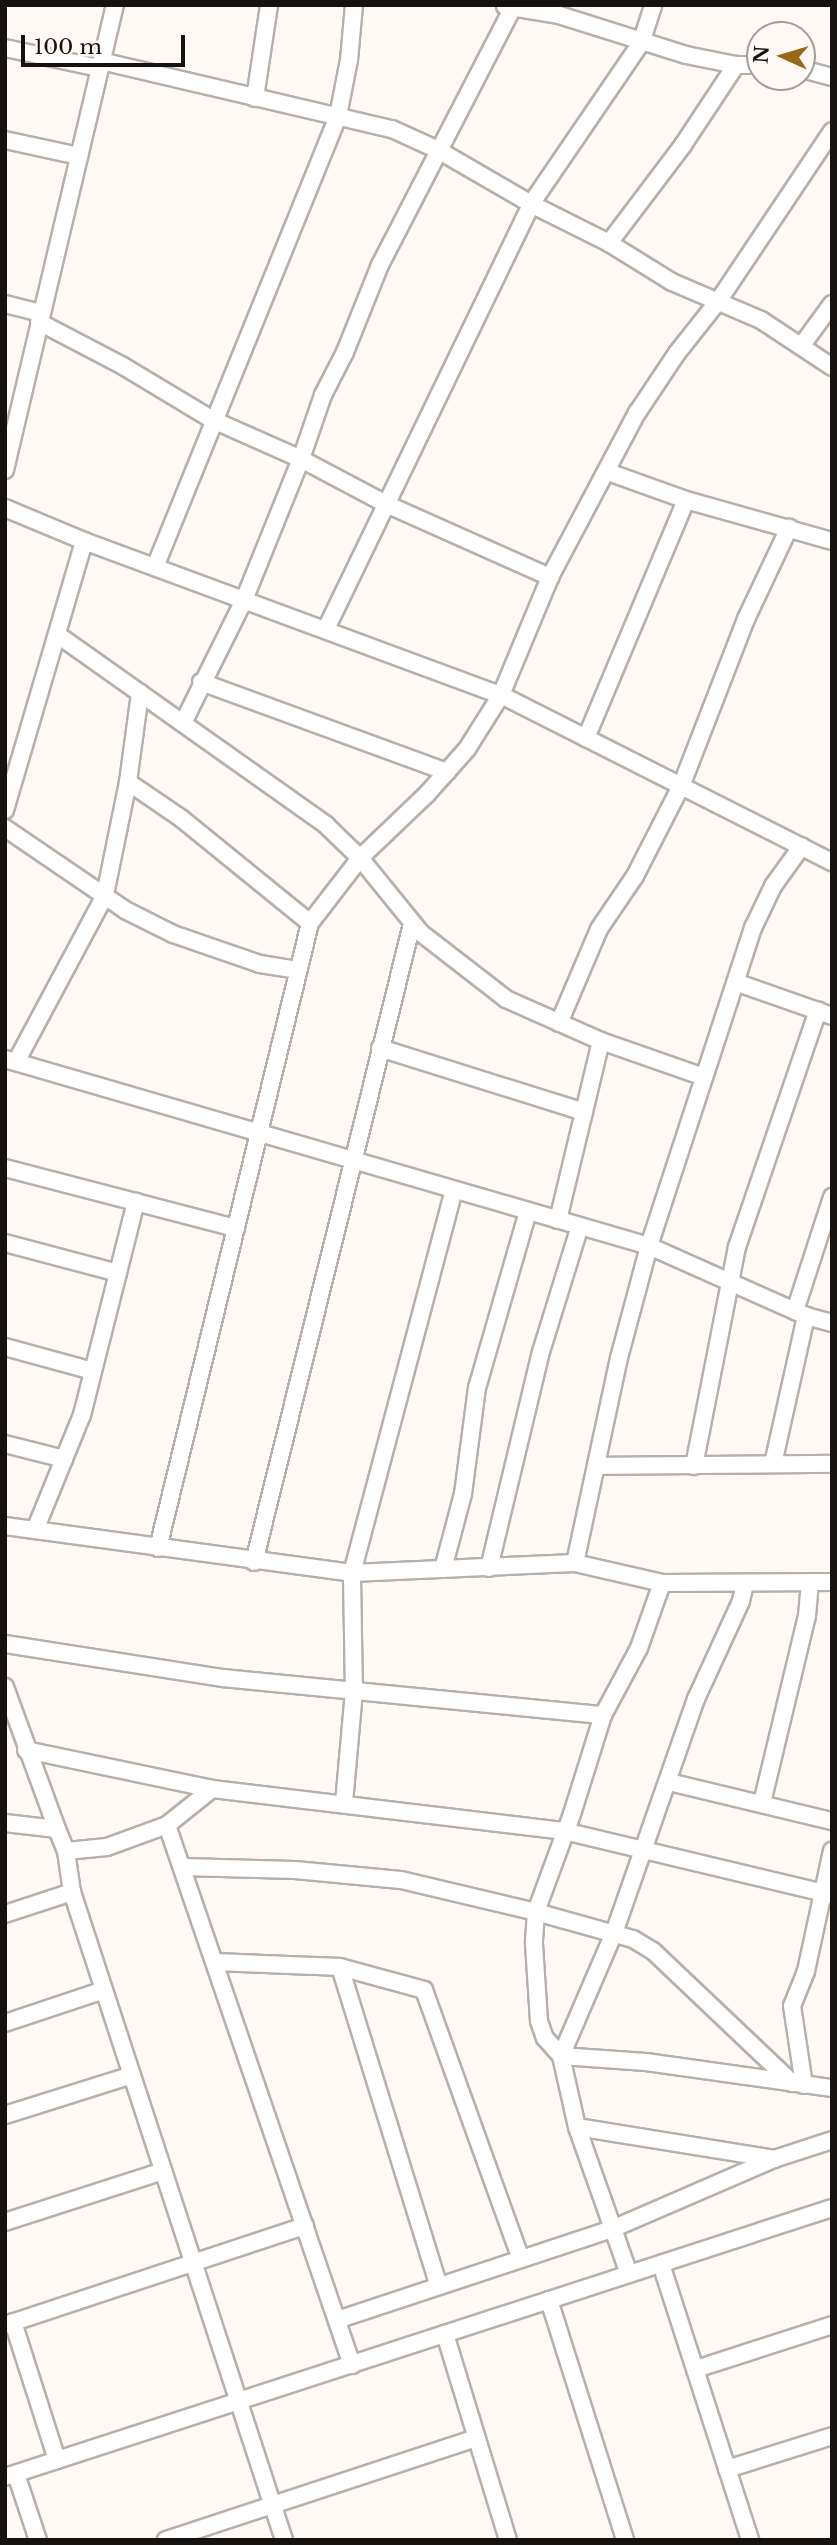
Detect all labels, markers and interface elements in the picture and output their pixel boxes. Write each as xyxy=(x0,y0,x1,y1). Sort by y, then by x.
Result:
scale bar xyxy=(24,21,189,65)
north arrow xyxy=(746,21,816,91)
text: 100 m xyxy=(34,34,102,60)
text: N xyxy=(749,45,774,64)

